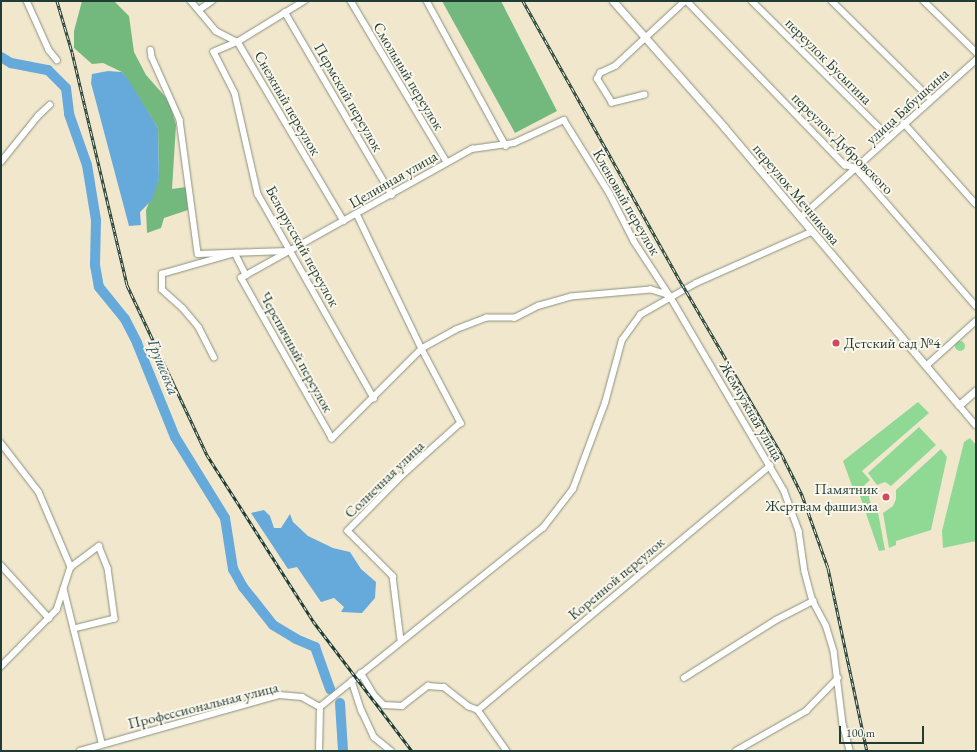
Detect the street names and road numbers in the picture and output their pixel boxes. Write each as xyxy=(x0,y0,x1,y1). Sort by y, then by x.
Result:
street label: переулок Бусыгина xyxy=(782,14,876,108)
street label: Смольный переулок xyxy=(370,19,448,133)
street label: Пермский переулок xyxy=(311,40,387,154)
street label: Снежный переулок xyxy=(251,48,325,158)
street label: улица Бабушкина xyxy=(862,64,952,148)
street label: переулок Дубровского xyxy=(788,88,898,198)
street label: переулок Мечникова xyxy=(750,140,844,248)
street label: Целинная улица xyxy=(346,146,440,212)
street label: Кленовый переулок xyxy=(589,146,665,258)
street label: Белорусский переулок xyxy=(262,182,344,310)
street label: Черепичный переулок xyxy=(256,289,338,415)
street label: Жемчужная улица xyxy=(716,358,788,464)
street label: Солнечная улица xyxy=(340,436,428,522)
street label: Коренной переулок xyxy=(564,533,668,623)
street label: Профессиональная улица xyxy=(126,678,280,732)

